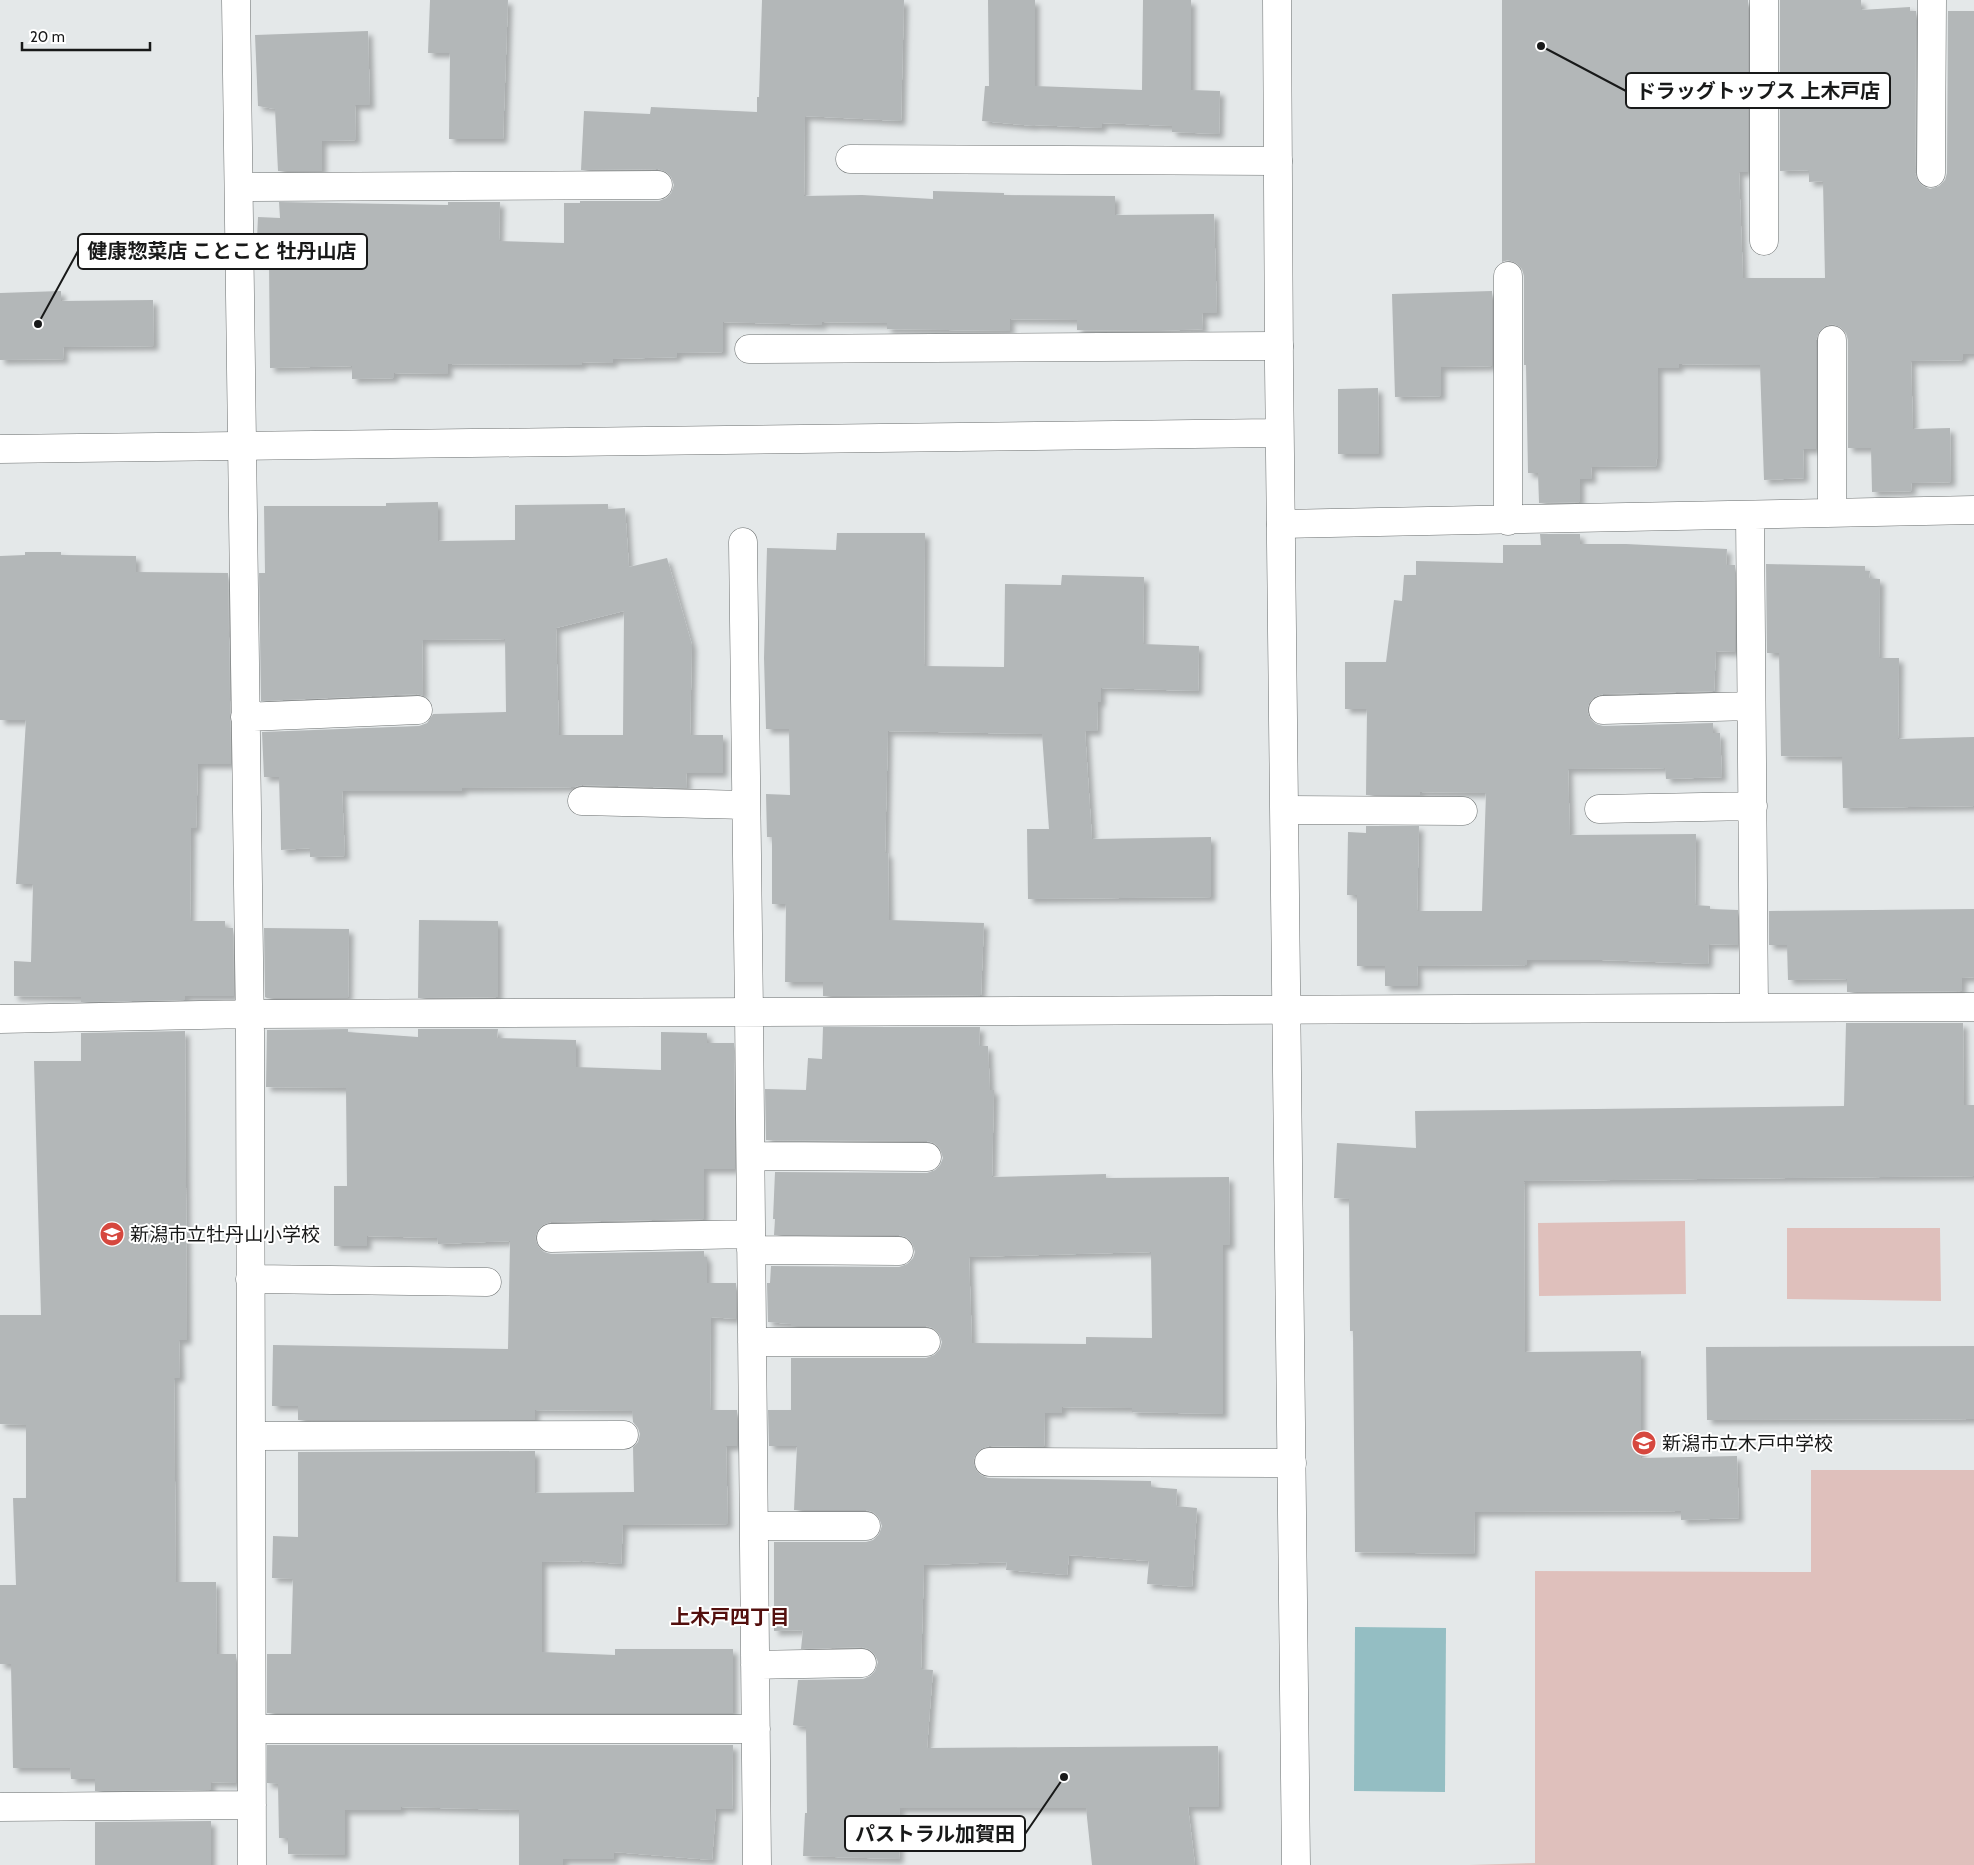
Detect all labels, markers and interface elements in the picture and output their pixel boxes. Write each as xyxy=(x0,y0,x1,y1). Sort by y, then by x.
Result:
scale bar xyxy=(22,20,150,52)
text: 20 m xyxy=(30,28,65,46)
callout: ドラッグトップス 上木戸店 xyxy=(1626,73,1890,108)
text: ドラッグトップス 上木戸店 xyxy=(1636,79,1880,103)
callout: 健康惣菜店 ことこと 牡丹山店 xyxy=(78,234,367,269)
text: 健康惣菜店 ことこと 牡丹山店 xyxy=(88,239,357,263)
school or university icon: 新潟市立牡丹山小学校 xyxy=(99,1221,125,1247)
place label: 新潟市立牡丹山小学校 xyxy=(130,1223,320,1246)
school or university icon: 新潟市立木戸中学校 xyxy=(1631,1430,1657,1456)
place label: 新潟市立木戸中学校 xyxy=(1662,1432,1833,1455)
district label: 上木戸四丁目 xyxy=(670,1605,790,1629)
callout: パストラル加賀田 xyxy=(845,1816,1025,1851)
text: パストラル加賀田 xyxy=(855,1822,1015,1846)

